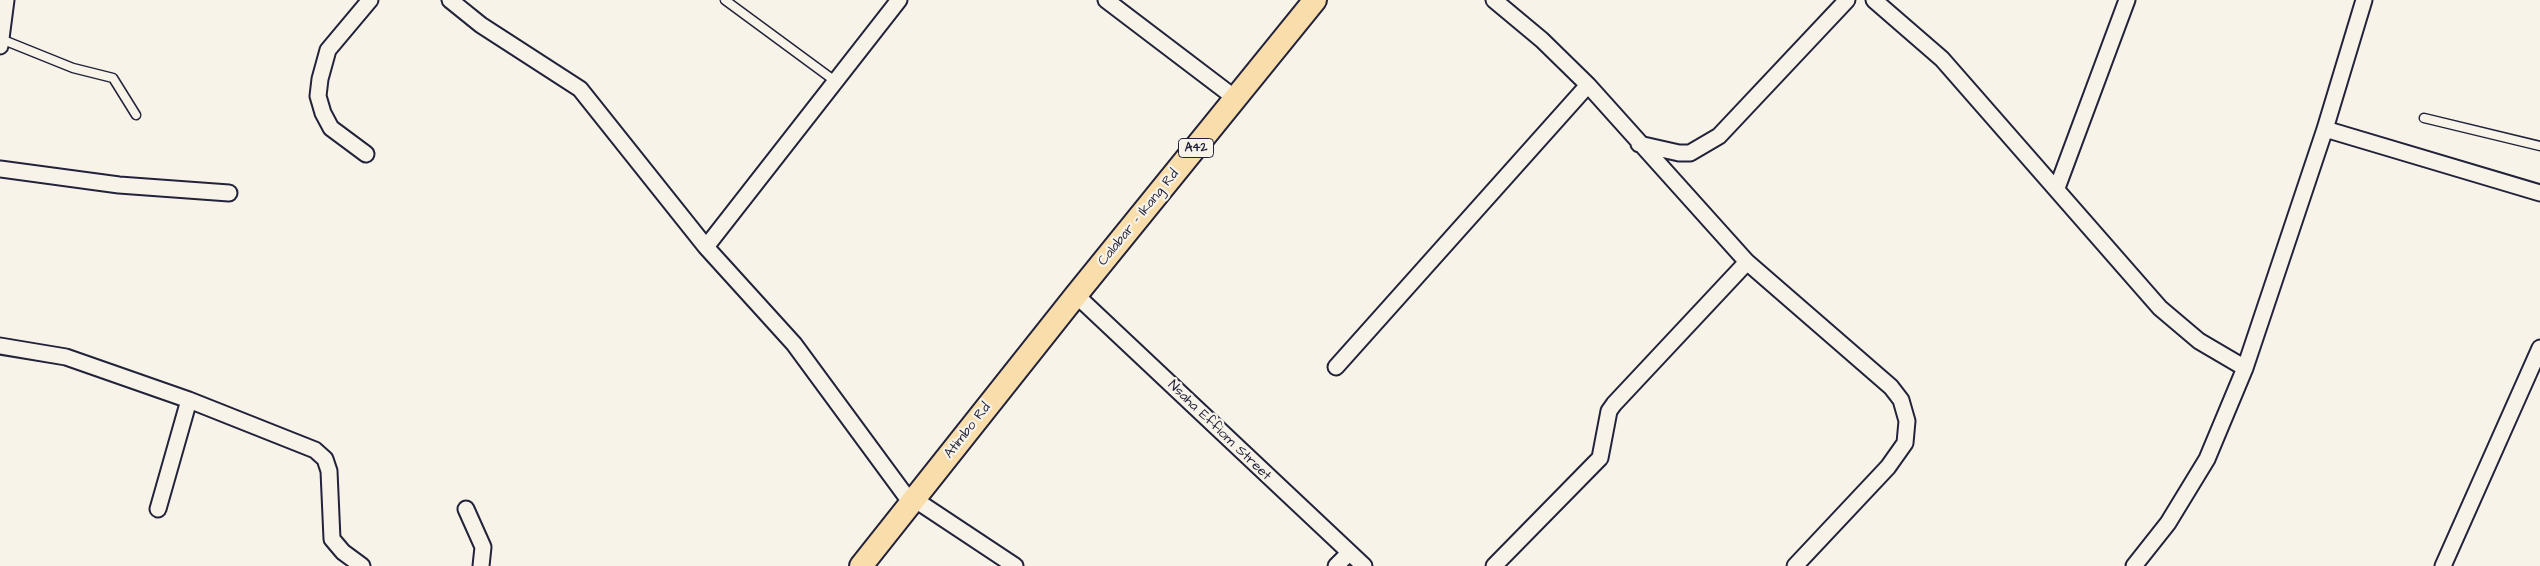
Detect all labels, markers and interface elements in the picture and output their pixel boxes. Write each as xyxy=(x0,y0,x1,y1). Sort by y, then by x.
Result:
road number: A42 xyxy=(1178,138,1214,158)
street label: Calabar - Ikang Rd xyxy=(1095,166,1183,270)
street label: Nsaha Effiom Street xyxy=(1164,377,1274,485)
street label: Atimbo Rd xyxy=(941,400,995,462)

